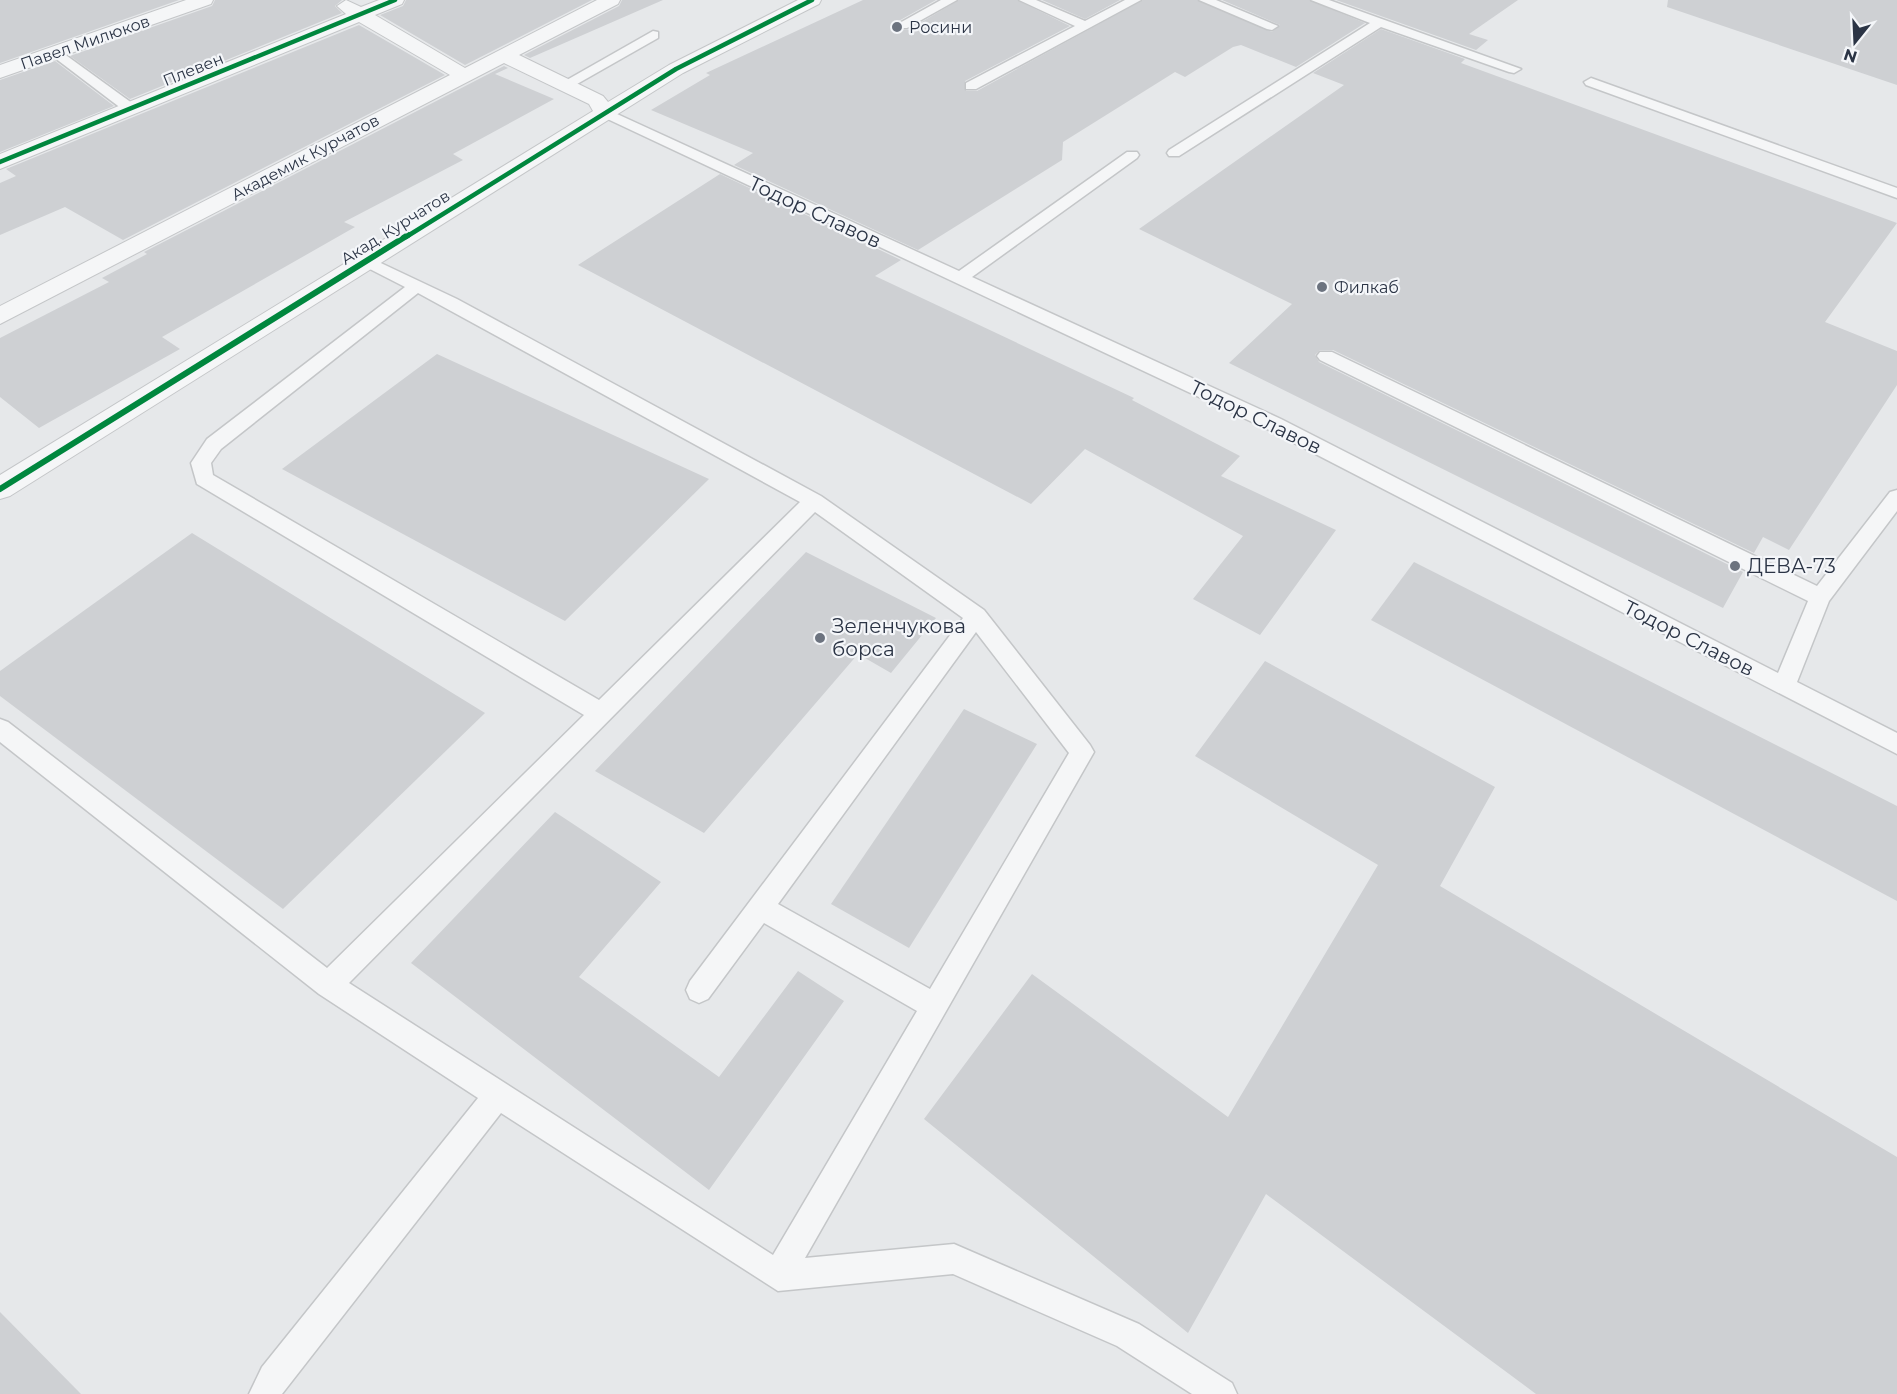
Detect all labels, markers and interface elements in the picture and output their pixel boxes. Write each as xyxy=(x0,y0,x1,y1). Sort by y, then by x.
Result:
street label: Павел Милюков xyxy=(18,11,152,74)
north arrow xyxy=(1825,12,1885,72)
place label: Росини xyxy=(909,18,972,37)
marker: Росини xyxy=(890,20,904,34)
text: N xyxy=(1841,45,1860,67)
street label: Плевен xyxy=(160,49,226,90)
street label: Академик Курчатов xyxy=(228,110,382,204)
street label: Тодор Славов xyxy=(745,171,885,253)
street label: Акад. Курчатов xyxy=(337,186,453,269)
place label: Филкаб xyxy=(1334,278,1399,297)
marker: Филкаб xyxy=(1315,280,1329,294)
street label: Тодор Славов xyxy=(1186,375,1326,459)
place label: ДЕВА-73 xyxy=(1747,554,1836,578)
marker: ДЕВА-73 xyxy=(1728,559,1742,573)
street label: Тодор Славов xyxy=(1620,595,1758,681)
place label: Зеленчукова борса xyxy=(832,614,966,661)
marker: Зеленчукова борса xyxy=(813,631,827,645)

